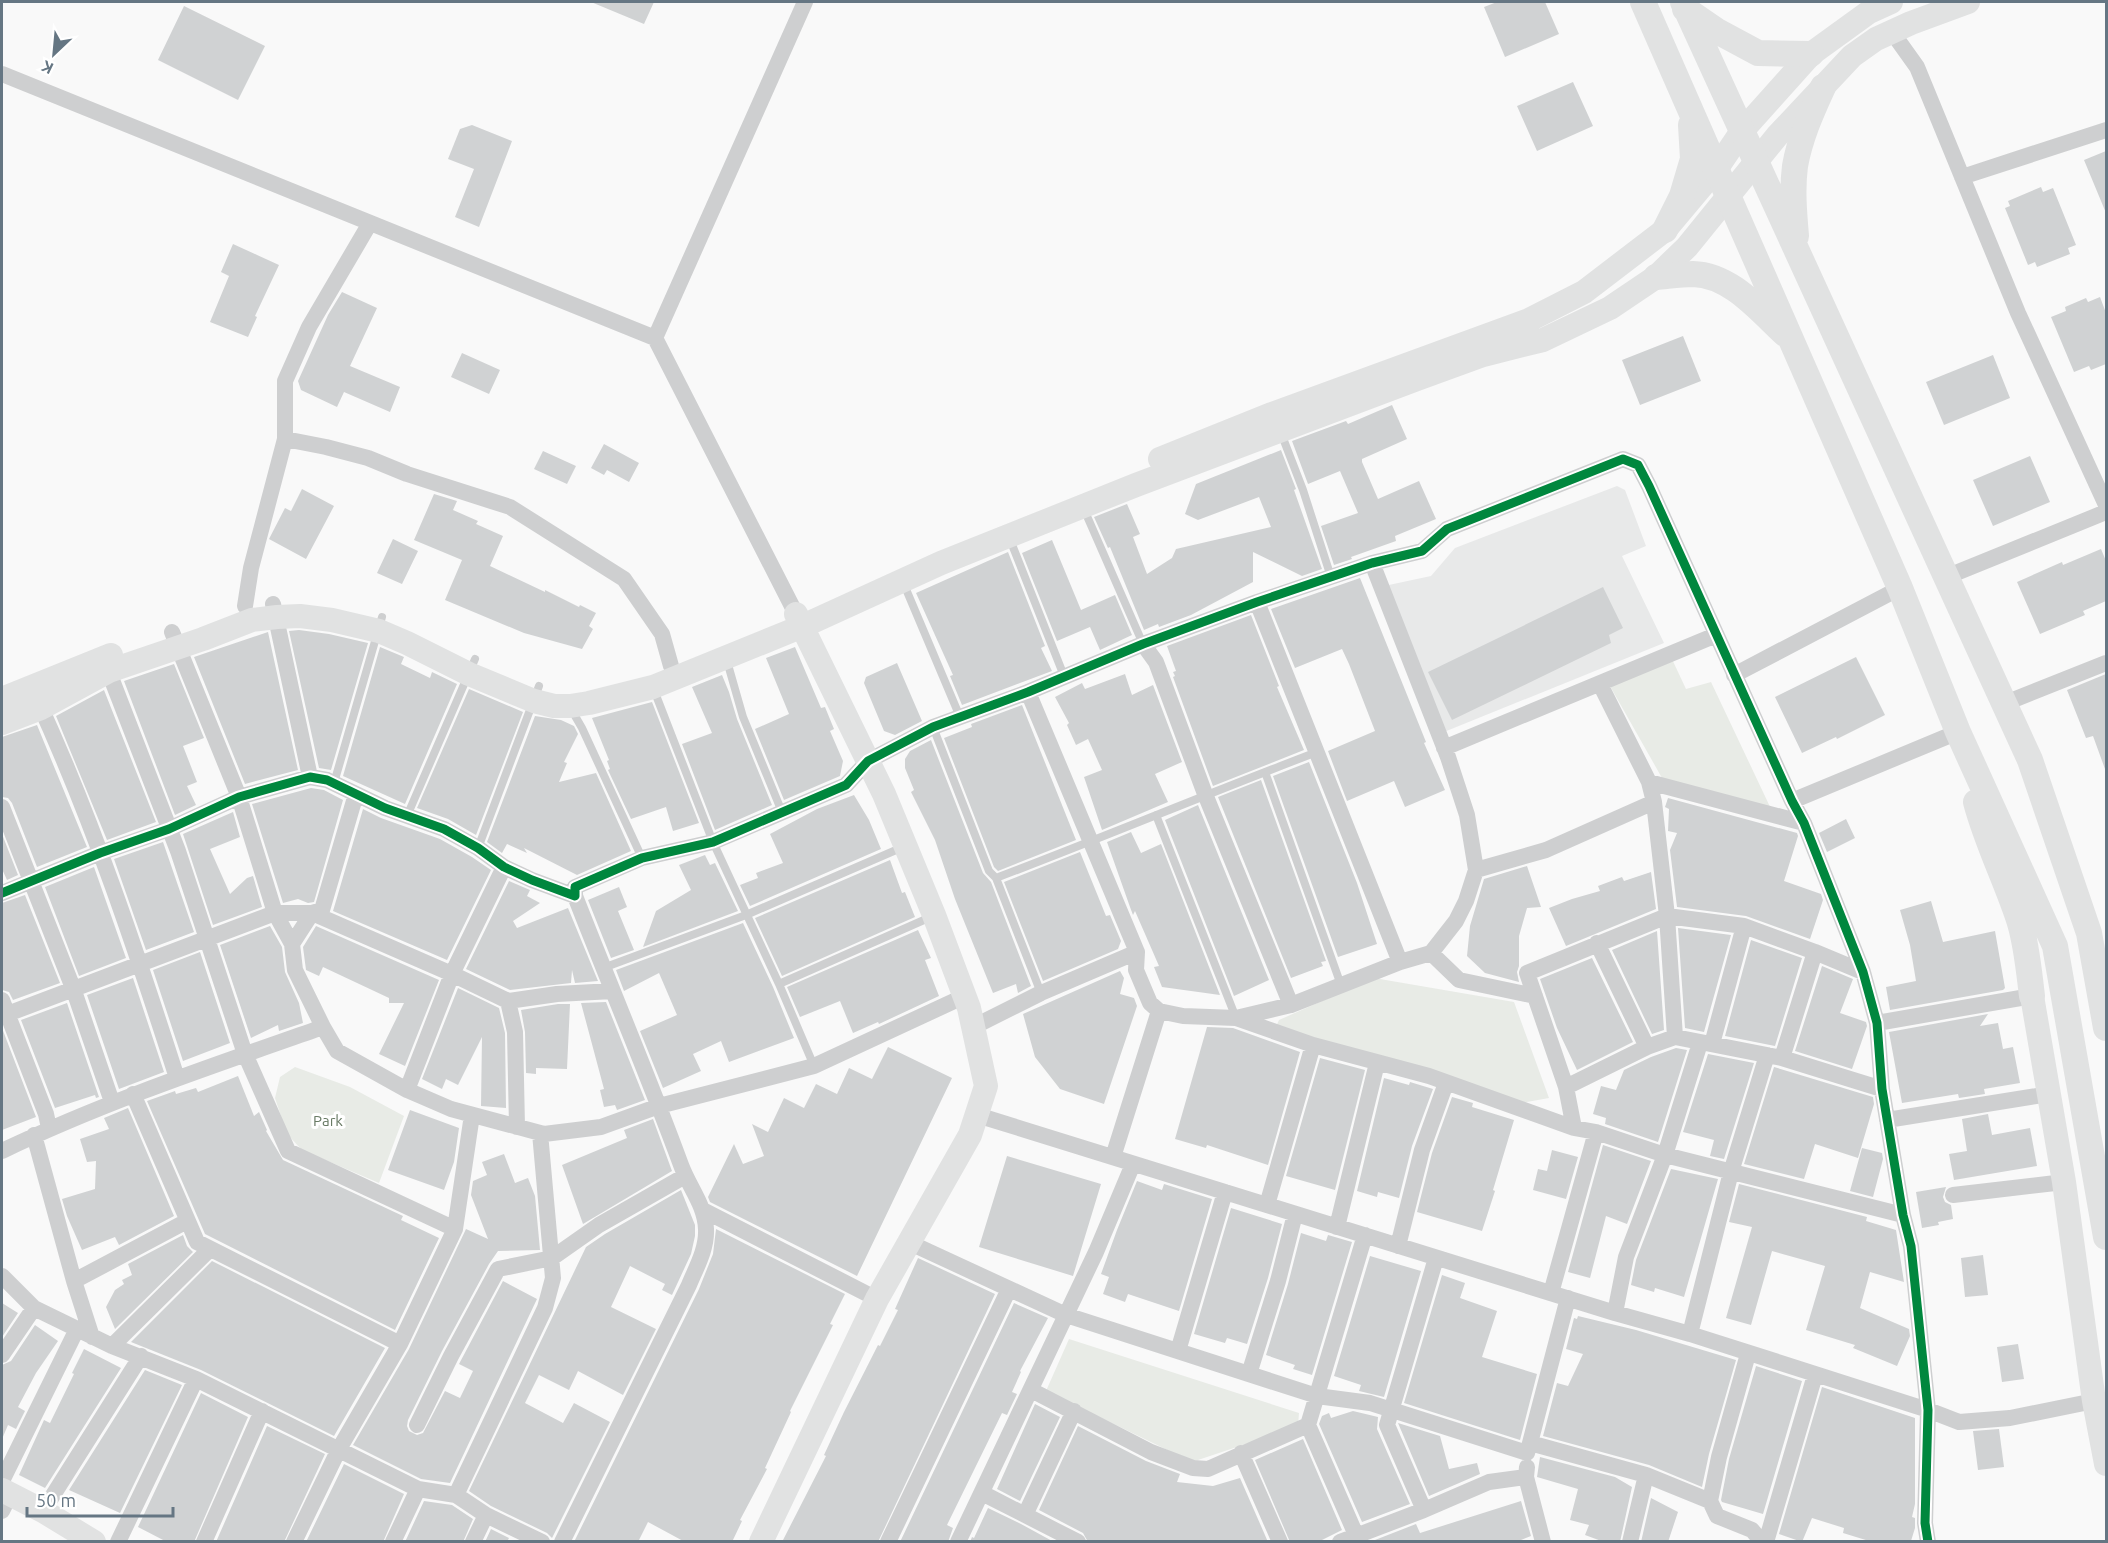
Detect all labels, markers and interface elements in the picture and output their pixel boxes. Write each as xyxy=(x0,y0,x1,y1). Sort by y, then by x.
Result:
north arrow xyxy=(24,24,84,84)
text: K xyxy=(38,57,56,78)
park label: Park xyxy=(313,1112,343,1129)
scale bar xyxy=(27,1480,172,1518)
text: 50 m xyxy=(36,1490,76,1510)

